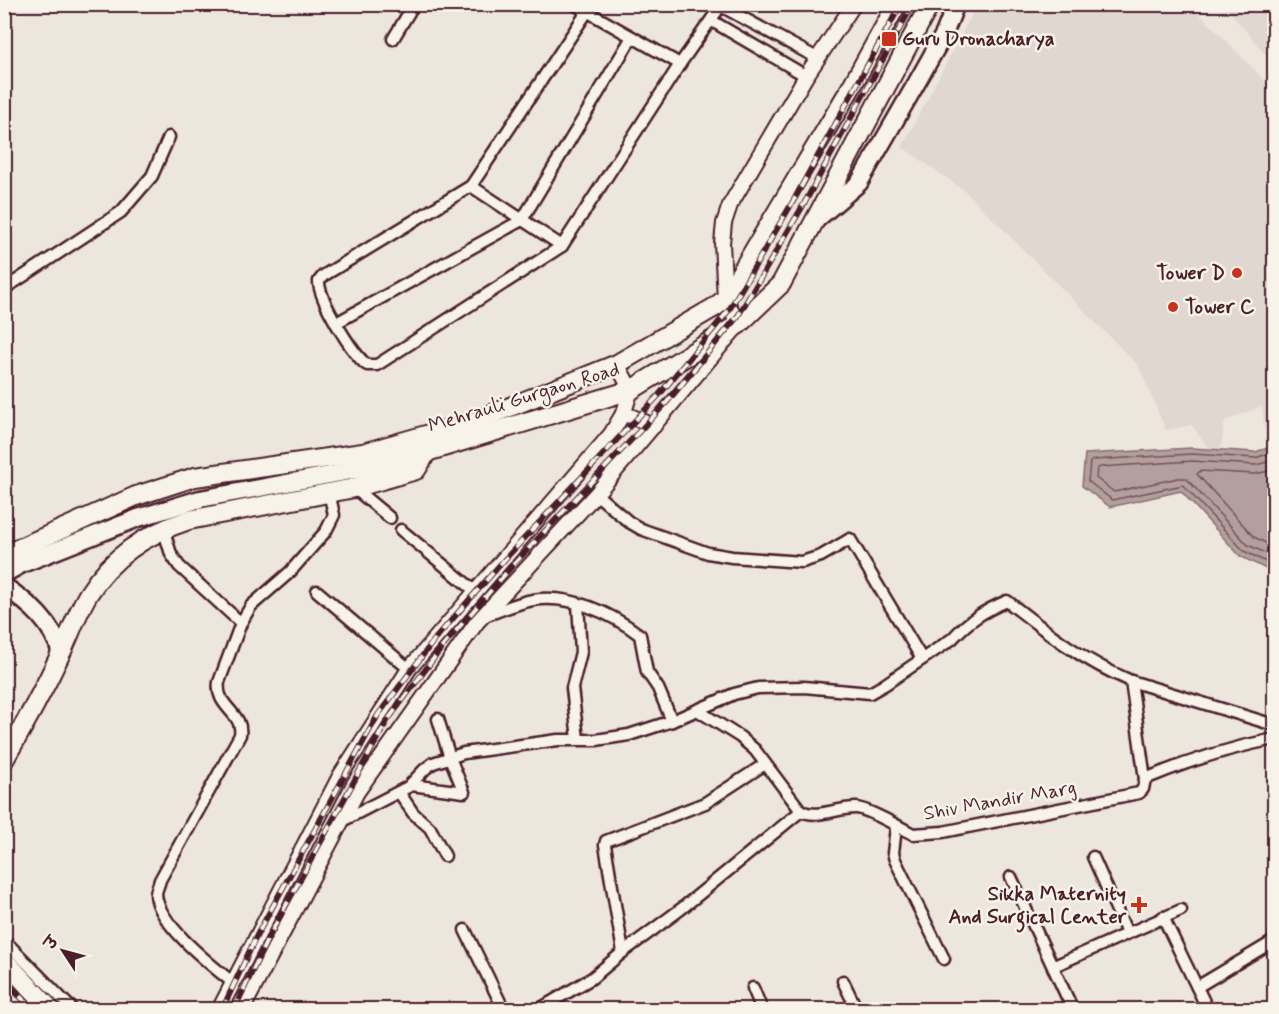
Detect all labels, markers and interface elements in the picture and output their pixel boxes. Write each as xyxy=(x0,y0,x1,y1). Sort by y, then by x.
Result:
place label: Guru Dronacharya xyxy=(902,26,1055,53)
marker: Guru Dronacharya xyxy=(880,30,898,48)
place label: Tower D xyxy=(1156,260,1225,287)
marker: Tower D xyxy=(1230,266,1244,280)
place label: Tower C xyxy=(1185,294,1255,321)
marker: Tower C xyxy=(1166,300,1180,314)
street label: Mehrauli Gurgaon Road xyxy=(425,356,623,441)
street label: Shiv Mandir Marg xyxy=(922,774,1078,828)
place label: Sikka Maternity And Surgical Center xyxy=(948,881,1127,933)
marker: Sikka Maternity And Surgical Center xyxy=(1130,896,1148,914)
north arrow xyxy=(33,921,93,981)
text: उ xyxy=(39,931,64,955)

